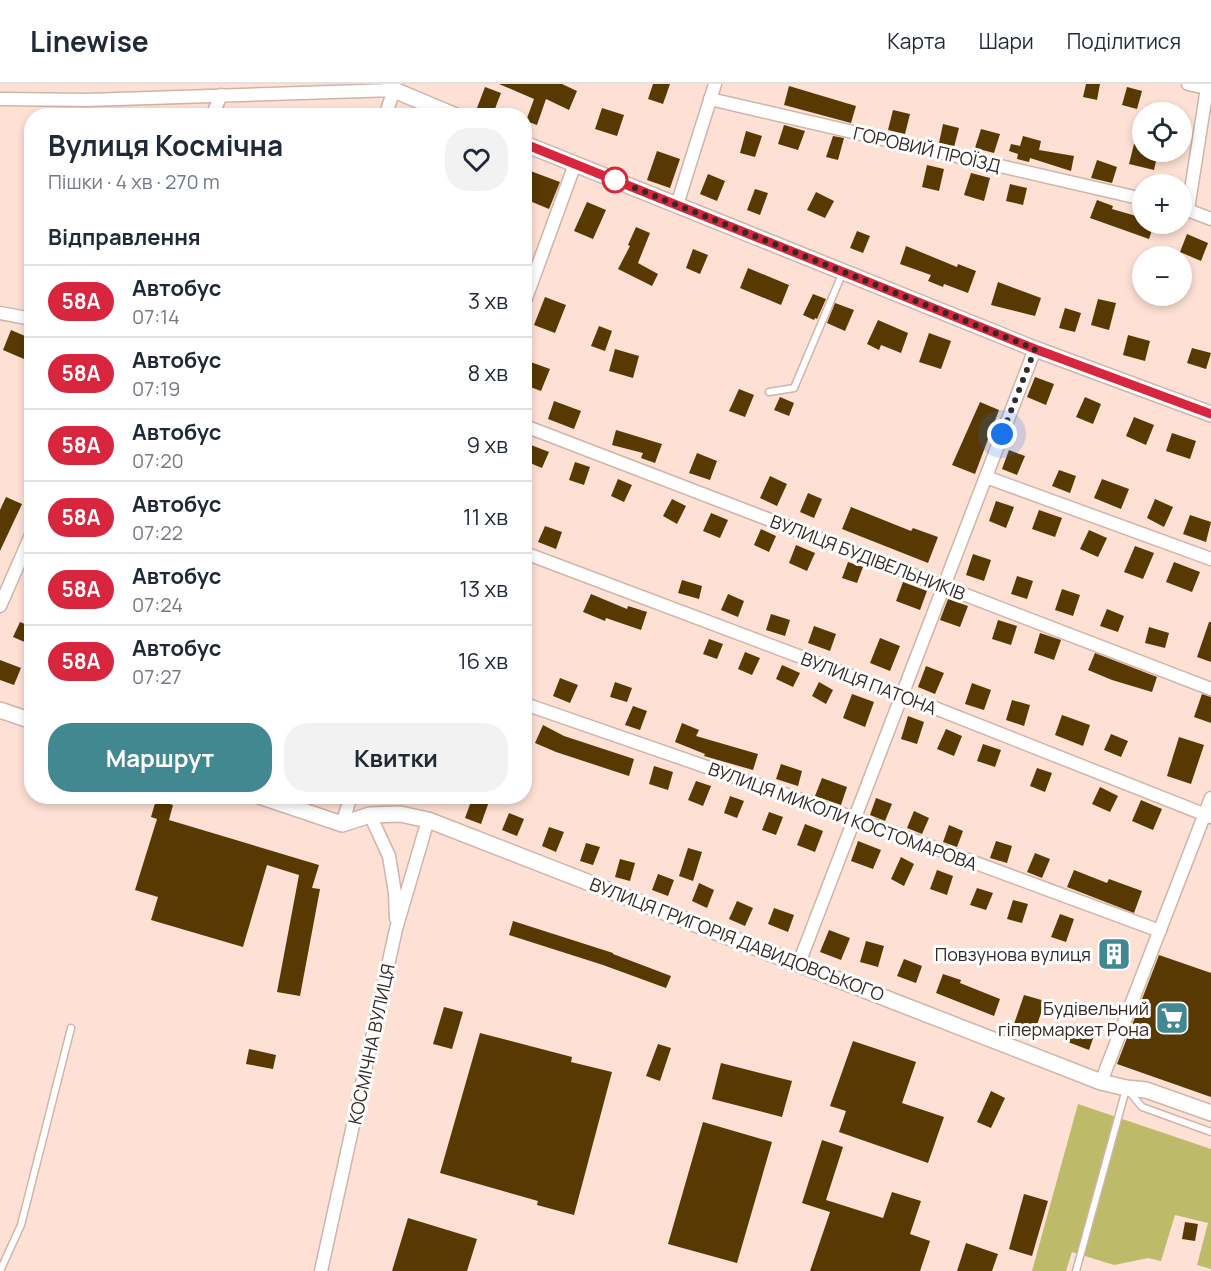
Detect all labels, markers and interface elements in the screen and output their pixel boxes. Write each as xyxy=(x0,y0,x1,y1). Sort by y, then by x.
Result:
text: Linewise xyxy=(30,22,149,60)
text: Карта xyxy=(887,27,946,55)
text: Шари xyxy=(979,27,1034,55)
text: Поділитися xyxy=(1067,27,1181,55)
map controls xyxy=(1132,102,1192,306)
button: locate xyxy=(1132,102,1192,162)
street label: ГОРОВИЙ ПРОЇЗД xyxy=(851,120,1003,178)
text: Вулиця Космічна xyxy=(48,126,283,164)
button: heart xyxy=(445,128,508,191)
unlabelled marker xyxy=(602,167,628,193)
text: Пішки · 4 хв · 270 m xyxy=(48,168,220,195)
button: + xyxy=(1132,174,1192,234)
text: Відправлення xyxy=(48,222,201,252)
button: − xyxy=(1132,246,1192,306)
text: Автобус xyxy=(132,273,221,303)
text: 3 хв xyxy=(468,286,508,316)
text: 58А xyxy=(61,287,101,315)
text: 07:14 xyxy=(132,303,180,330)
text: Автобус xyxy=(132,345,221,375)
text: 8 хв xyxy=(467,358,508,388)
text: 58А xyxy=(61,359,101,387)
text: 07:19 xyxy=(132,375,180,402)
text: Автобус xyxy=(132,417,221,447)
your location xyxy=(987,419,1017,449)
text: 9 хв xyxy=(467,430,508,460)
text: 58А xyxy=(61,431,101,459)
text: 07:20 xyxy=(132,447,184,474)
text: Автобус xyxy=(132,489,221,519)
text: 11 хв xyxy=(463,502,508,532)
text: 58А xyxy=(61,503,101,531)
street label: ВУЛИЦЯ БУДІВЕЛЬНИКІВ xyxy=(767,509,969,605)
text: 07:22 xyxy=(132,519,183,546)
text: Автобус xyxy=(132,561,221,591)
text: 13 хв xyxy=(459,574,508,604)
text: 58А xyxy=(61,575,101,603)
text: 07:24 xyxy=(132,591,183,618)
text: Автобус xyxy=(132,633,221,663)
text: 16 хв xyxy=(458,646,508,676)
street label: ВУЛИЦЯ ПАТОНА xyxy=(798,646,941,720)
text: 58А xyxy=(61,647,101,675)
text: 07:27 xyxy=(132,663,182,690)
button: Маршрут xyxy=(48,723,272,792)
button: Квитки xyxy=(284,723,508,792)
street label: ВУЛИЦЯ МИКОЛИ КОСТОМАРОВА xyxy=(705,756,981,876)
street label: ВУЛИЦЯ ГРИГОРІЯ ДАВИДОВСЬКОГО xyxy=(586,872,888,1006)
building icon: Повзунова вулиця xyxy=(1096,936,1132,972)
place label: Повзунова вулиця xyxy=(935,942,1091,966)
street label: КОСМІЧНА ВУЛИЦЯ xyxy=(342,961,400,1127)
place label: Будівельний гіпермаркет Рона xyxy=(998,996,1149,1041)
supermarket icon: Будівельний гіпермаркет Рона xyxy=(1154,1000,1190,1036)

